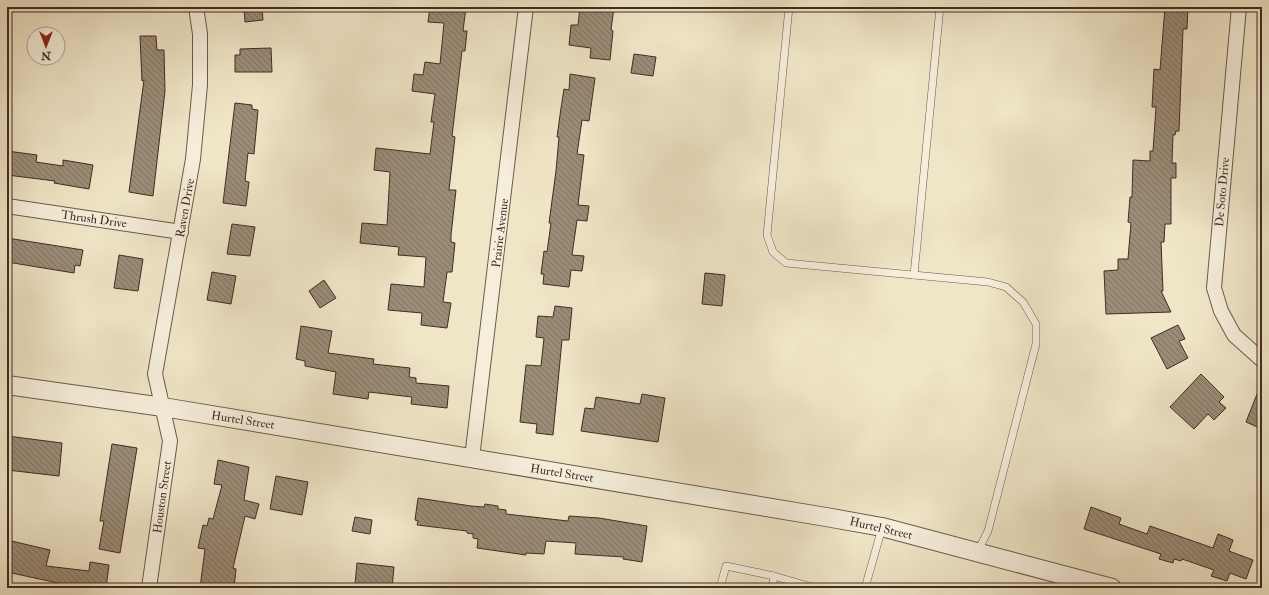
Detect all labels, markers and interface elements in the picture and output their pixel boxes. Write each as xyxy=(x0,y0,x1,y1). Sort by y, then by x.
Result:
north arrow xyxy=(26,26,66,66)
text: N xyxy=(40,49,52,62)
street label: De Soto Drive xyxy=(1212,157,1233,227)
street label: Raven Drive xyxy=(173,177,198,239)
street label: Prairie Avenue xyxy=(489,198,512,268)
street label: Thrush Drive xyxy=(60,207,128,232)
street label: Hurtel Street xyxy=(210,408,276,433)
street label: Houston Street xyxy=(150,460,175,534)
street label: Hurtel Street xyxy=(529,461,595,486)
street label: Hurtel Street xyxy=(848,514,914,543)

